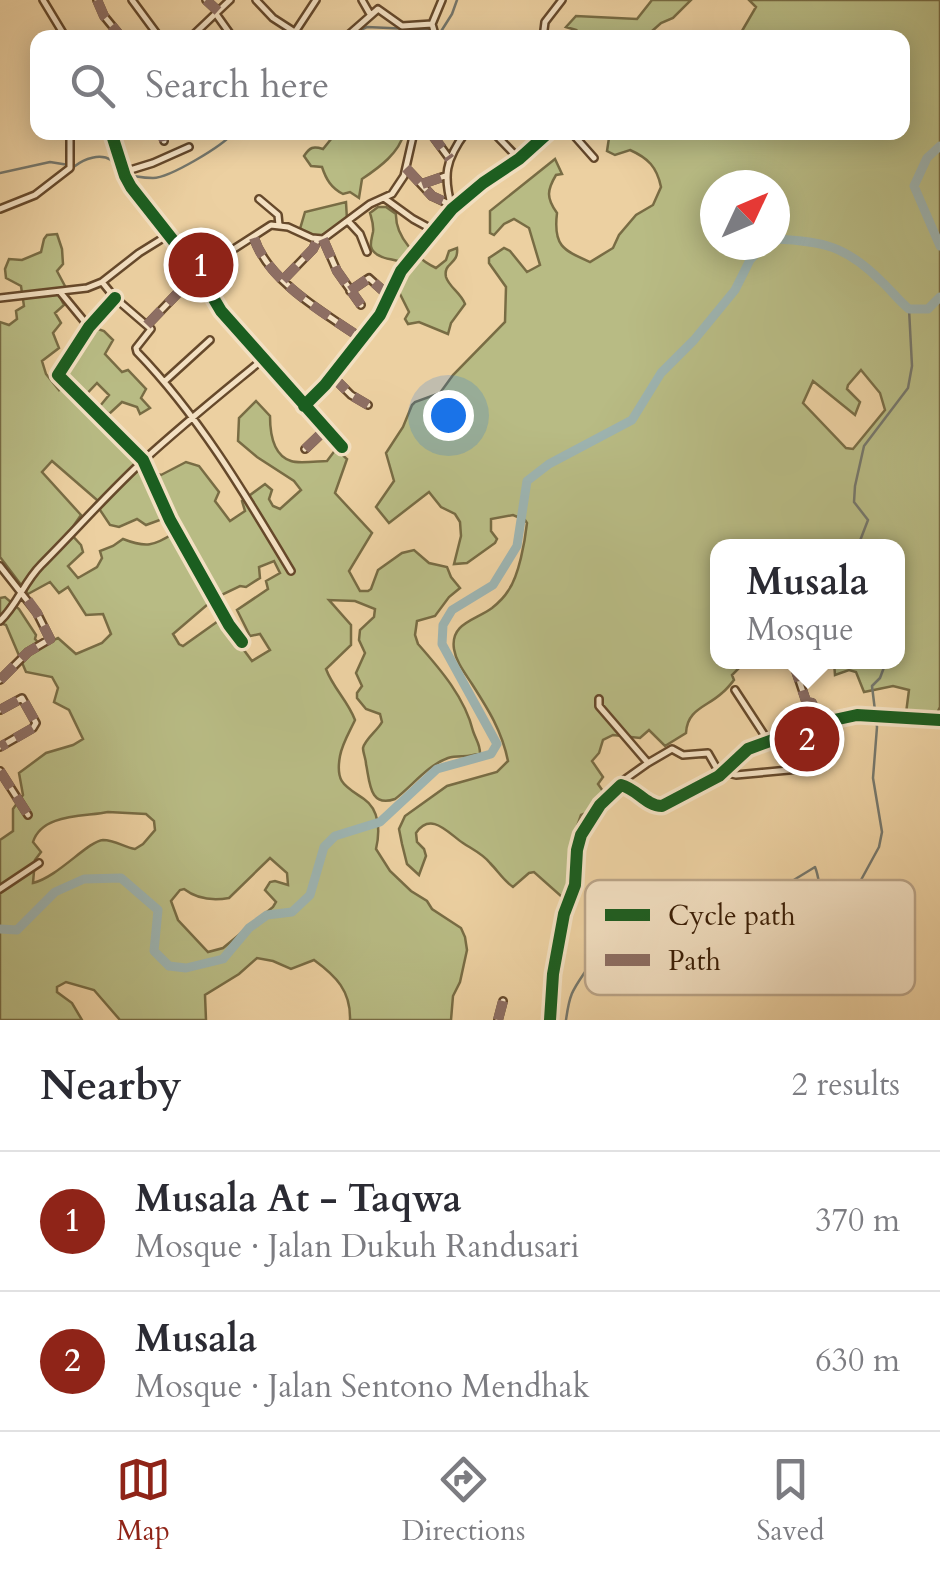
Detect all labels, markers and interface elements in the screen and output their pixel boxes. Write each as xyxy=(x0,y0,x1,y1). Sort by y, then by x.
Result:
search box xyxy=(30,30,910,140)
icon: search xyxy=(65,58,120,113)
text: Search here xyxy=(145,59,329,111)
north arrow xyxy=(700,170,790,260)
pin: 1 xyxy=(168,228,234,302)
your location xyxy=(423,390,474,441)
popup xyxy=(710,539,905,669)
text: Musala xyxy=(746,556,869,608)
text: Mosque xyxy=(746,608,854,652)
pin: 2 xyxy=(774,702,840,776)
legend xyxy=(585,880,915,995)
text: Cycle path xyxy=(668,897,796,935)
text: Path xyxy=(668,942,721,980)
text: Nearby xyxy=(40,1057,182,1114)
text: 2 results xyxy=(792,1063,900,1107)
text: Musala At - Taqwa xyxy=(135,1173,462,1225)
text: 1 xyxy=(64,1199,81,1243)
text: 370 m xyxy=(815,1199,900,1243)
text: Mosque · Jalan Dukuh Randusari xyxy=(135,1225,579,1269)
text: Musala xyxy=(135,1313,257,1365)
text: 2 xyxy=(64,1339,81,1383)
text: 630 m xyxy=(815,1339,900,1383)
text: Mosque · Jalan Sentono Mendhak xyxy=(135,1365,590,1409)
tab: Map xyxy=(116,1452,171,1550)
tab: Directions xyxy=(402,1452,525,1550)
tab: Saved xyxy=(756,1452,824,1550)

